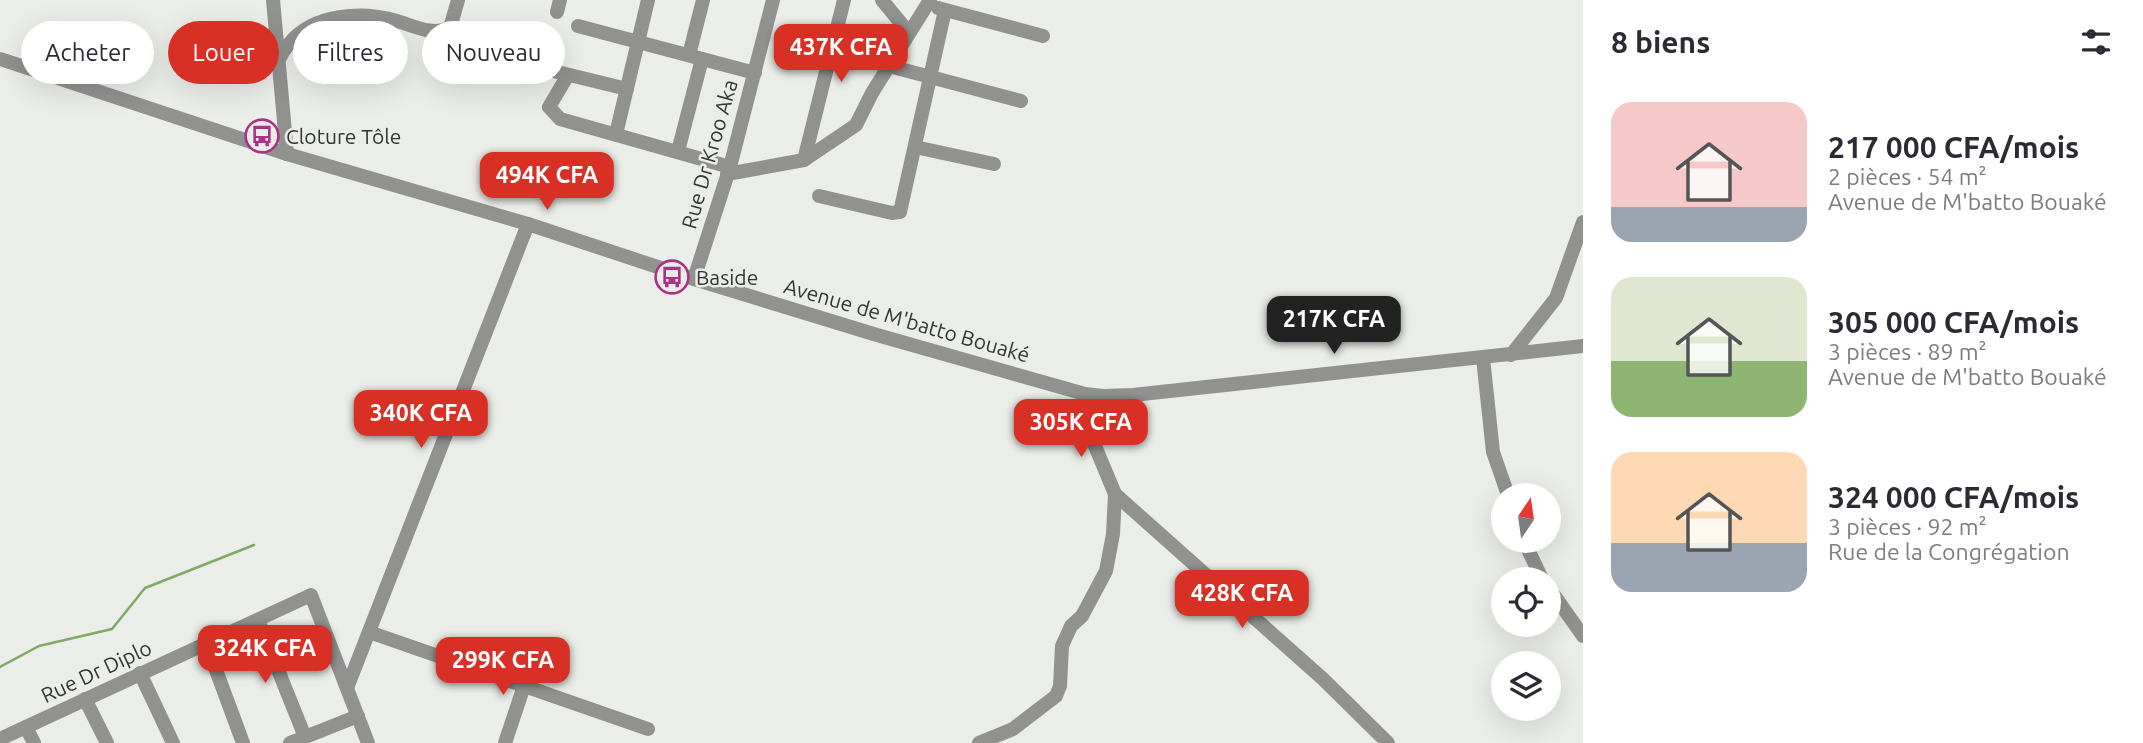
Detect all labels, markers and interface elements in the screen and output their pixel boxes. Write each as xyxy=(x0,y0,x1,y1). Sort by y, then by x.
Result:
chip: Acheter xyxy=(21,21,154,84)
chip: Louer xyxy=(168,21,279,84)
chip: Filtres xyxy=(293,21,408,84)
chip: Nouveau xyxy=(422,21,565,84)
icon: filters xyxy=(2077,23,2115,61)
pin: 437K CFA xyxy=(769,24,913,84)
text: 8 biens xyxy=(1611,25,1710,59)
text: 437K CFA xyxy=(790,34,892,59)
street label: Rue Dr Kroo Aka xyxy=(676,77,742,231)
bus stop icon: Cloture Tôle xyxy=(243,117,281,155)
place label: Cloture Tôle xyxy=(286,124,401,148)
icon: home xyxy=(1667,130,1751,214)
text: 217 000 CFA/mois xyxy=(1828,130,2079,164)
pin: 494K CFA xyxy=(475,152,619,212)
text: 494K CFA xyxy=(496,162,598,187)
text: 2 pièces · 54 m² xyxy=(1828,164,1987,189)
text: Avenue de M'batto Bouaké xyxy=(1828,189,2107,214)
bus stop icon: Baside xyxy=(653,258,691,296)
place label: Baside xyxy=(696,265,758,289)
street label: Avenue de M'batto Bouaké xyxy=(781,273,1033,367)
pin: 217K CFA xyxy=(1262,296,1406,356)
icon: home xyxy=(1667,305,1751,389)
text: 305 000 CFA/mois xyxy=(1828,305,2079,339)
text: 217K CFA xyxy=(1283,306,1385,331)
text: 3 pièces · 89 m² xyxy=(1828,339,1987,364)
text: Avenue de M'batto Bouaké xyxy=(1828,364,2107,389)
pin: 340K CFA xyxy=(349,391,493,450)
text: 340K CFA xyxy=(370,400,472,425)
pin: 305K CFA xyxy=(1009,400,1153,459)
text: 305K CFA xyxy=(1030,409,1132,434)
icon: home xyxy=(1667,480,1751,564)
text: 324 000 CFA/mois xyxy=(1828,480,2079,514)
north arrow xyxy=(1491,483,1561,553)
map controls xyxy=(1491,483,1561,721)
text: 3 pièces · 92 m² xyxy=(1828,514,1987,539)
text: Rue de la Congrégation xyxy=(1828,539,2070,564)
button: locate xyxy=(1491,567,1561,637)
pin: 428K CFA xyxy=(1170,570,1314,630)
text: 428K CFA xyxy=(1191,580,1293,605)
pin: 324K CFA xyxy=(193,626,337,685)
street label: Rue Dr Diplo xyxy=(37,635,155,707)
text: 324K CFA xyxy=(214,635,316,660)
pin: 299K CFA xyxy=(431,638,575,697)
text: 299K CFA xyxy=(452,647,554,672)
button: layers xyxy=(1491,651,1561,721)

